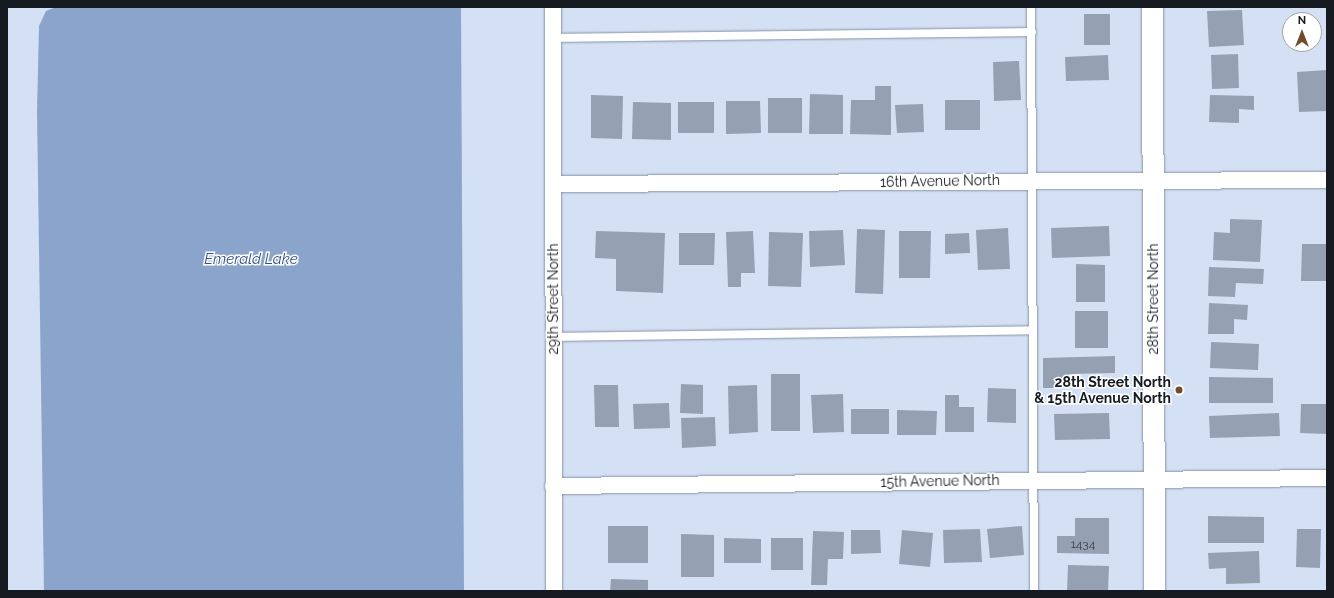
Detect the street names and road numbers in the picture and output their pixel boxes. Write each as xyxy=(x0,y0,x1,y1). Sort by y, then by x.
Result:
street label: 16th Avenue North xyxy=(880,172,1000,190)
street label: 29th Street North xyxy=(545,243,561,355)
street label: 28th Street North xyxy=(1145,243,1161,355)
street label: 15th Avenue North xyxy=(880,472,1000,490)

